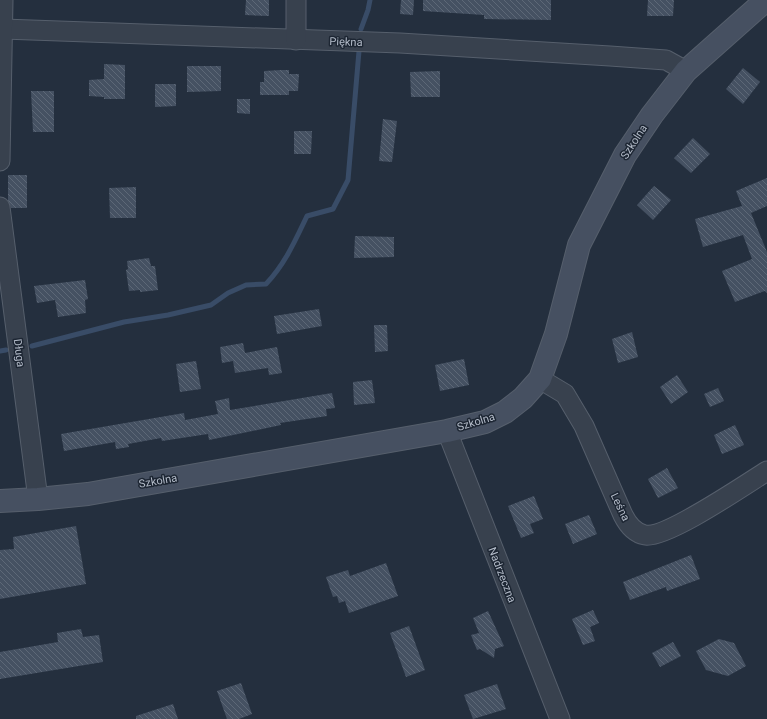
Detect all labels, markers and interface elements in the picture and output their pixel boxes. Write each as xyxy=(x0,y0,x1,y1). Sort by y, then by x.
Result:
street label: Piękna xyxy=(329,35,363,49)
street label: Szkolna xyxy=(618,122,650,162)
street label: Długa xyxy=(11,338,27,368)
street label: Szkolna xyxy=(456,410,496,434)
street label: Szkolna xyxy=(138,471,178,491)
street label: Leśna xyxy=(608,491,632,523)
street label: Nadrzeczna xyxy=(485,545,519,605)

